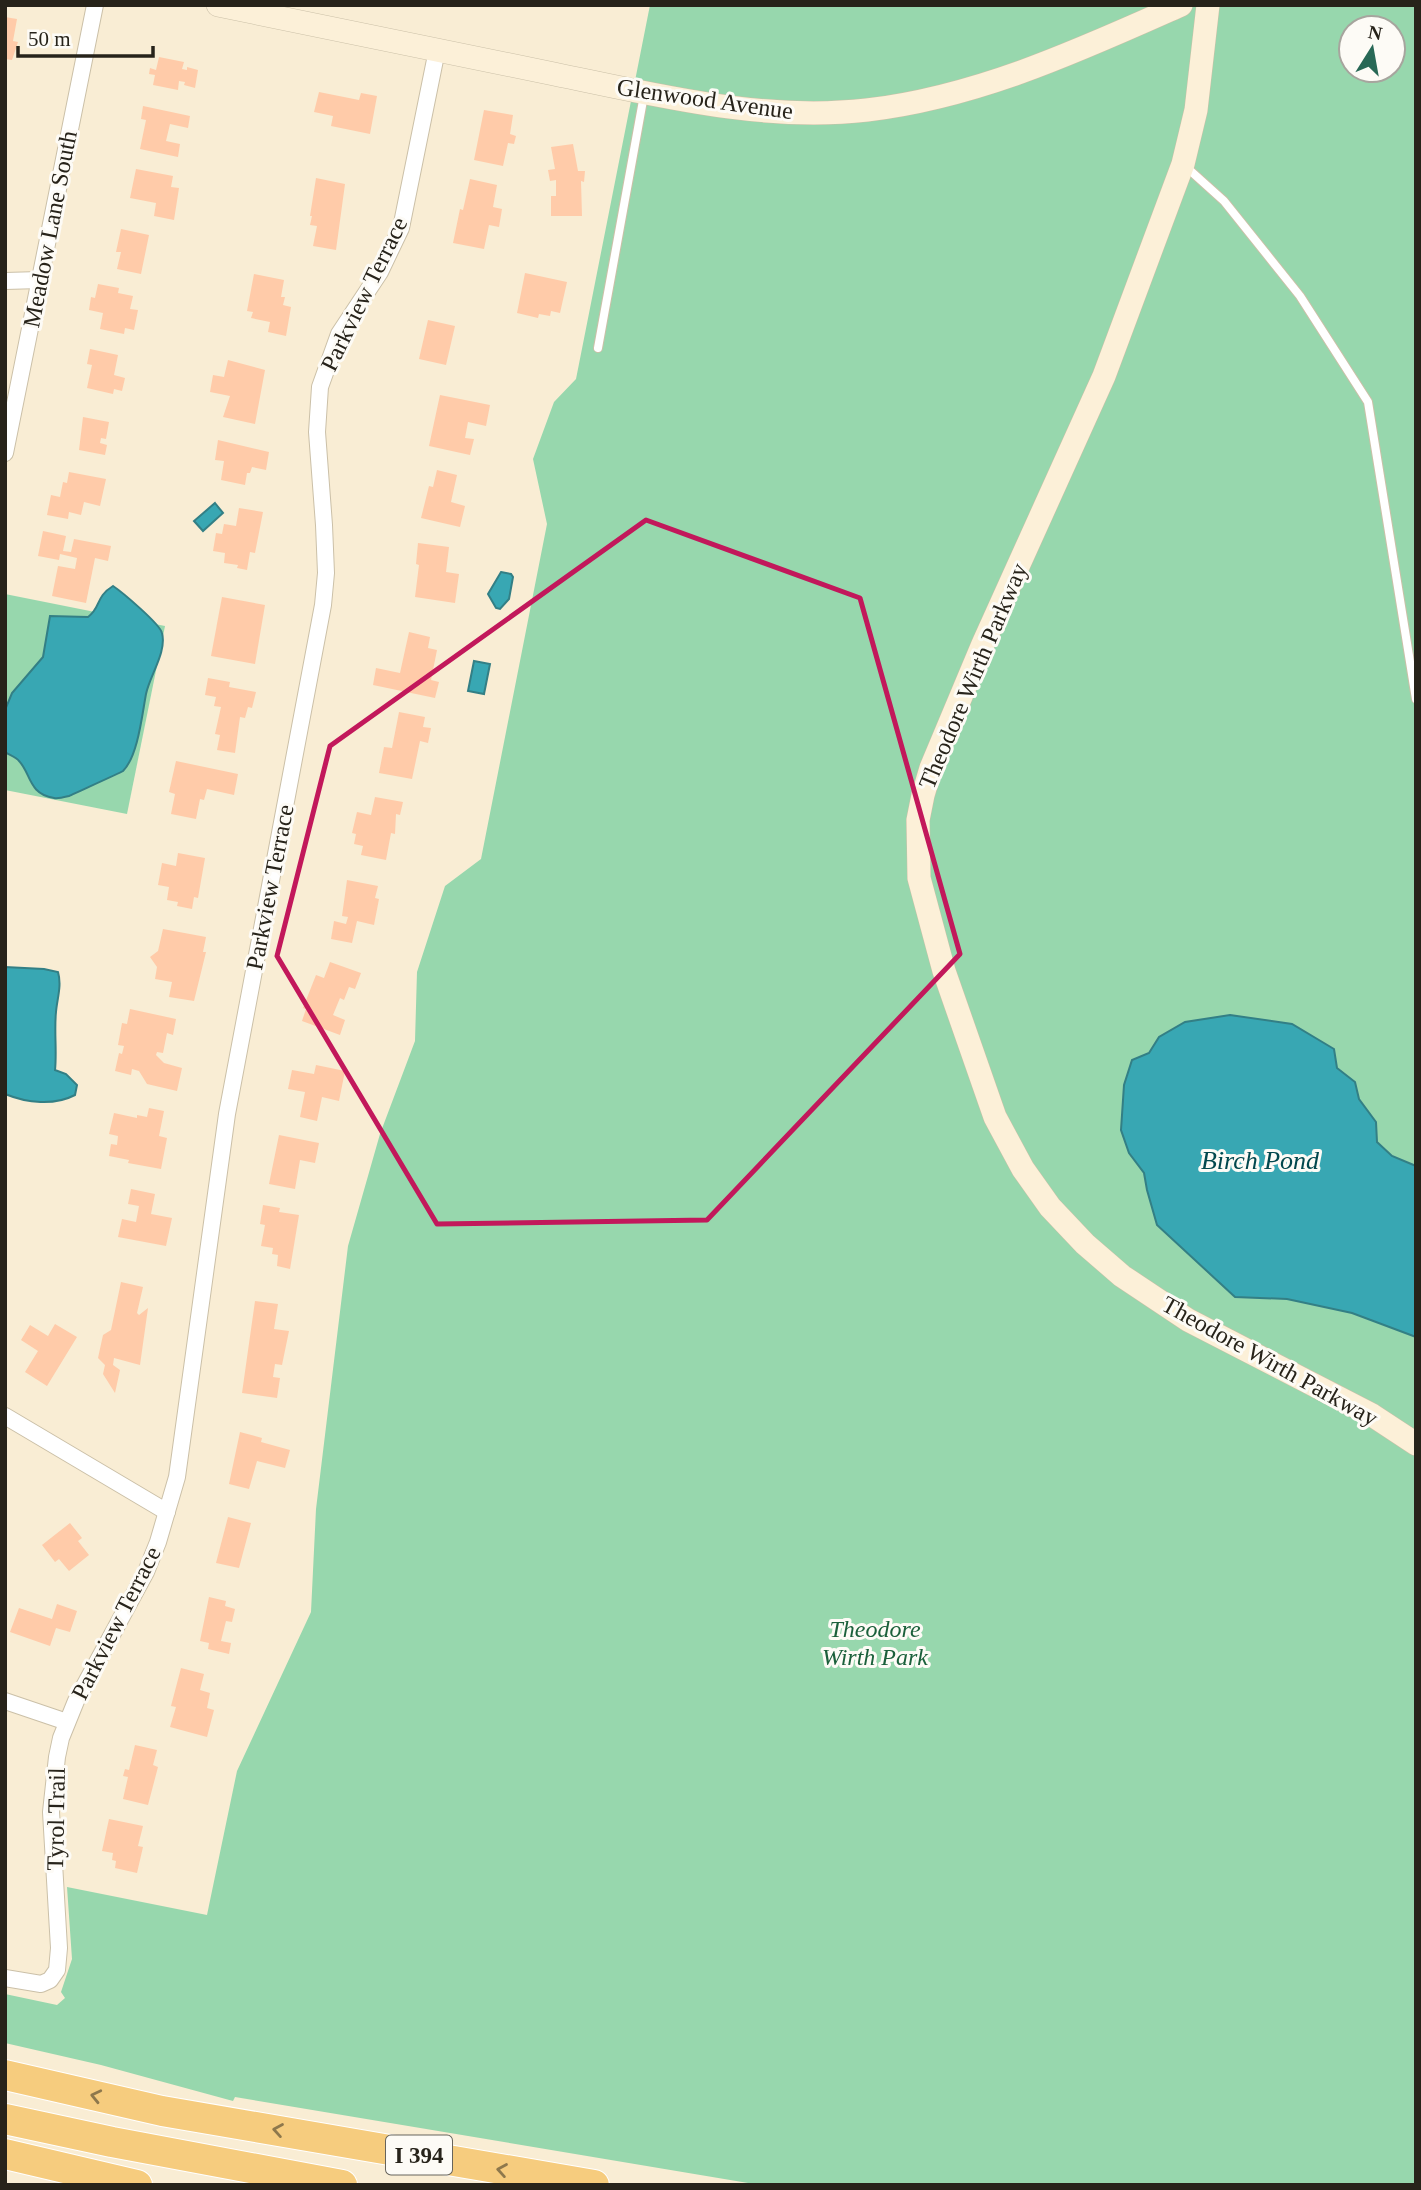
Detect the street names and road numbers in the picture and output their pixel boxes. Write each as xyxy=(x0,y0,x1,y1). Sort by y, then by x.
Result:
street label: Glenwood Avenue xyxy=(615,74,795,124)
street label: Meadow Lane South xyxy=(18,128,82,330)
street label: Parkview Terrace xyxy=(316,213,412,375)
street label: Theodore Wirth Parkway xyxy=(914,559,1032,793)
street label: Parkview Terrace xyxy=(241,802,299,972)
street label: Theodore Wirth Parkway xyxy=(1158,1291,1382,1431)
street label: Parkview Terrace xyxy=(66,1542,166,1704)
street label: Tyrol Trail xyxy=(42,1767,70,1871)
road number: I 394 xyxy=(386,2136,452,2174)

